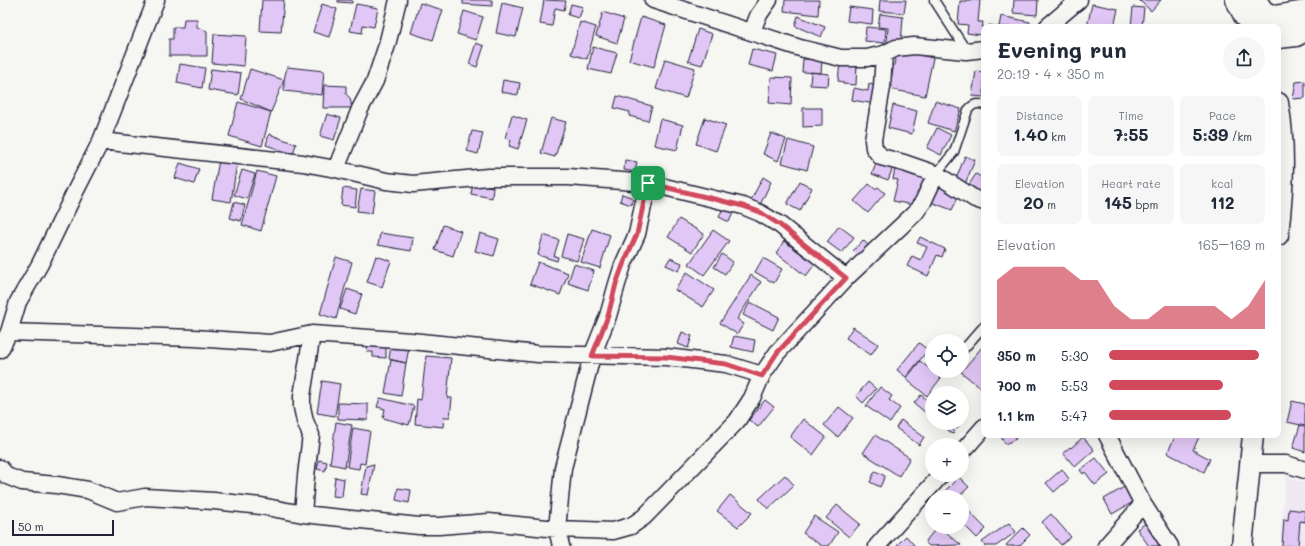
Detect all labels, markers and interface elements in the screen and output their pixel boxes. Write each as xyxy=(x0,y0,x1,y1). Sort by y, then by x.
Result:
text: Evening run xyxy=(997,35,1127,64)
button: share xyxy=(1223,37,1265,79)
text: 20:19 · 4 × 350 m xyxy=(997,65,1104,82)
text: Distance xyxy=(1016,108,1063,123)
text: Time xyxy=(1118,108,1144,123)
text: Pace xyxy=(1209,108,1236,123)
text: 1.40 xyxy=(1013,123,1048,145)
text: 7:55 xyxy=(1114,123,1148,145)
text: 5:39 xyxy=(1193,123,1228,145)
text: km xyxy=(1048,129,1066,144)
text: /km xyxy=(1228,129,1252,144)
pin xyxy=(631,166,665,200)
icon: arrive xyxy=(637,172,659,194)
text: Elevation xyxy=(1015,176,1064,191)
text: Heart rate xyxy=(1101,176,1161,191)
text: kcal xyxy=(1211,176,1233,191)
text: 20 xyxy=(1023,191,1044,213)
text: 145 xyxy=(1104,191,1132,213)
text: 112 xyxy=(1210,191,1235,213)
text: m xyxy=(1044,197,1056,212)
text: bpm xyxy=(1132,197,1158,212)
text: Elevation xyxy=(997,236,1055,253)
text: 165–169 m xyxy=(1197,236,1265,253)
map controls xyxy=(925,334,969,534)
button: locate xyxy=(925,334,969,378)
text: 350 m xyxy=(997,347,1036,364)
text: 5:30 xyxy=(1061,347,1088,364)
text: 700 m xyxy=(997,377,1036,394)
text: 5:53 xyxy=(1061,377,1088,394)
button: layers xyxy=(925,386,969,430)
text: 1.1 km xyxy=(997,407,1035,424)
text: 5:47 xyxy=(1061,407,1087,424)
button: + xyxy=(925,438,969,482)
button: − xyxy=(925,490,969,534)
scale bar xyxy=(12,518,114,537)
text: 50 m xyxy=(18,519,44,534)

